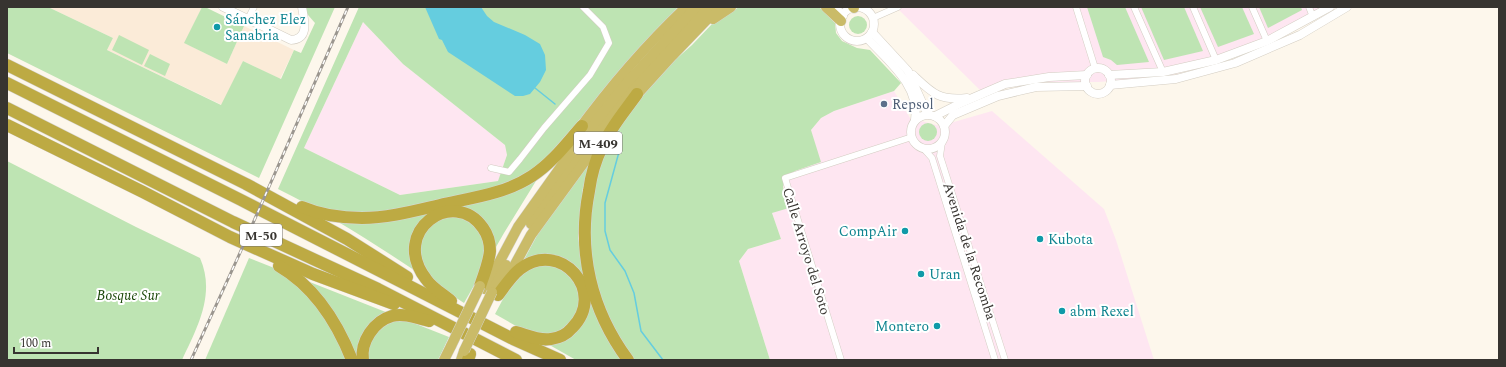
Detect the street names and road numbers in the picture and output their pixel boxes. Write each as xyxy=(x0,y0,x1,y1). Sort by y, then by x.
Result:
road number: M-409 xyxy=(574,132,622,154)
street label: Avenida de la Recomba xyxy=(937,180,1002,323)
street label: Calle Arroyo del Soto xyxy=(777,185,836,318)
road number: M-50 xyxy=(240,224,282,246)

